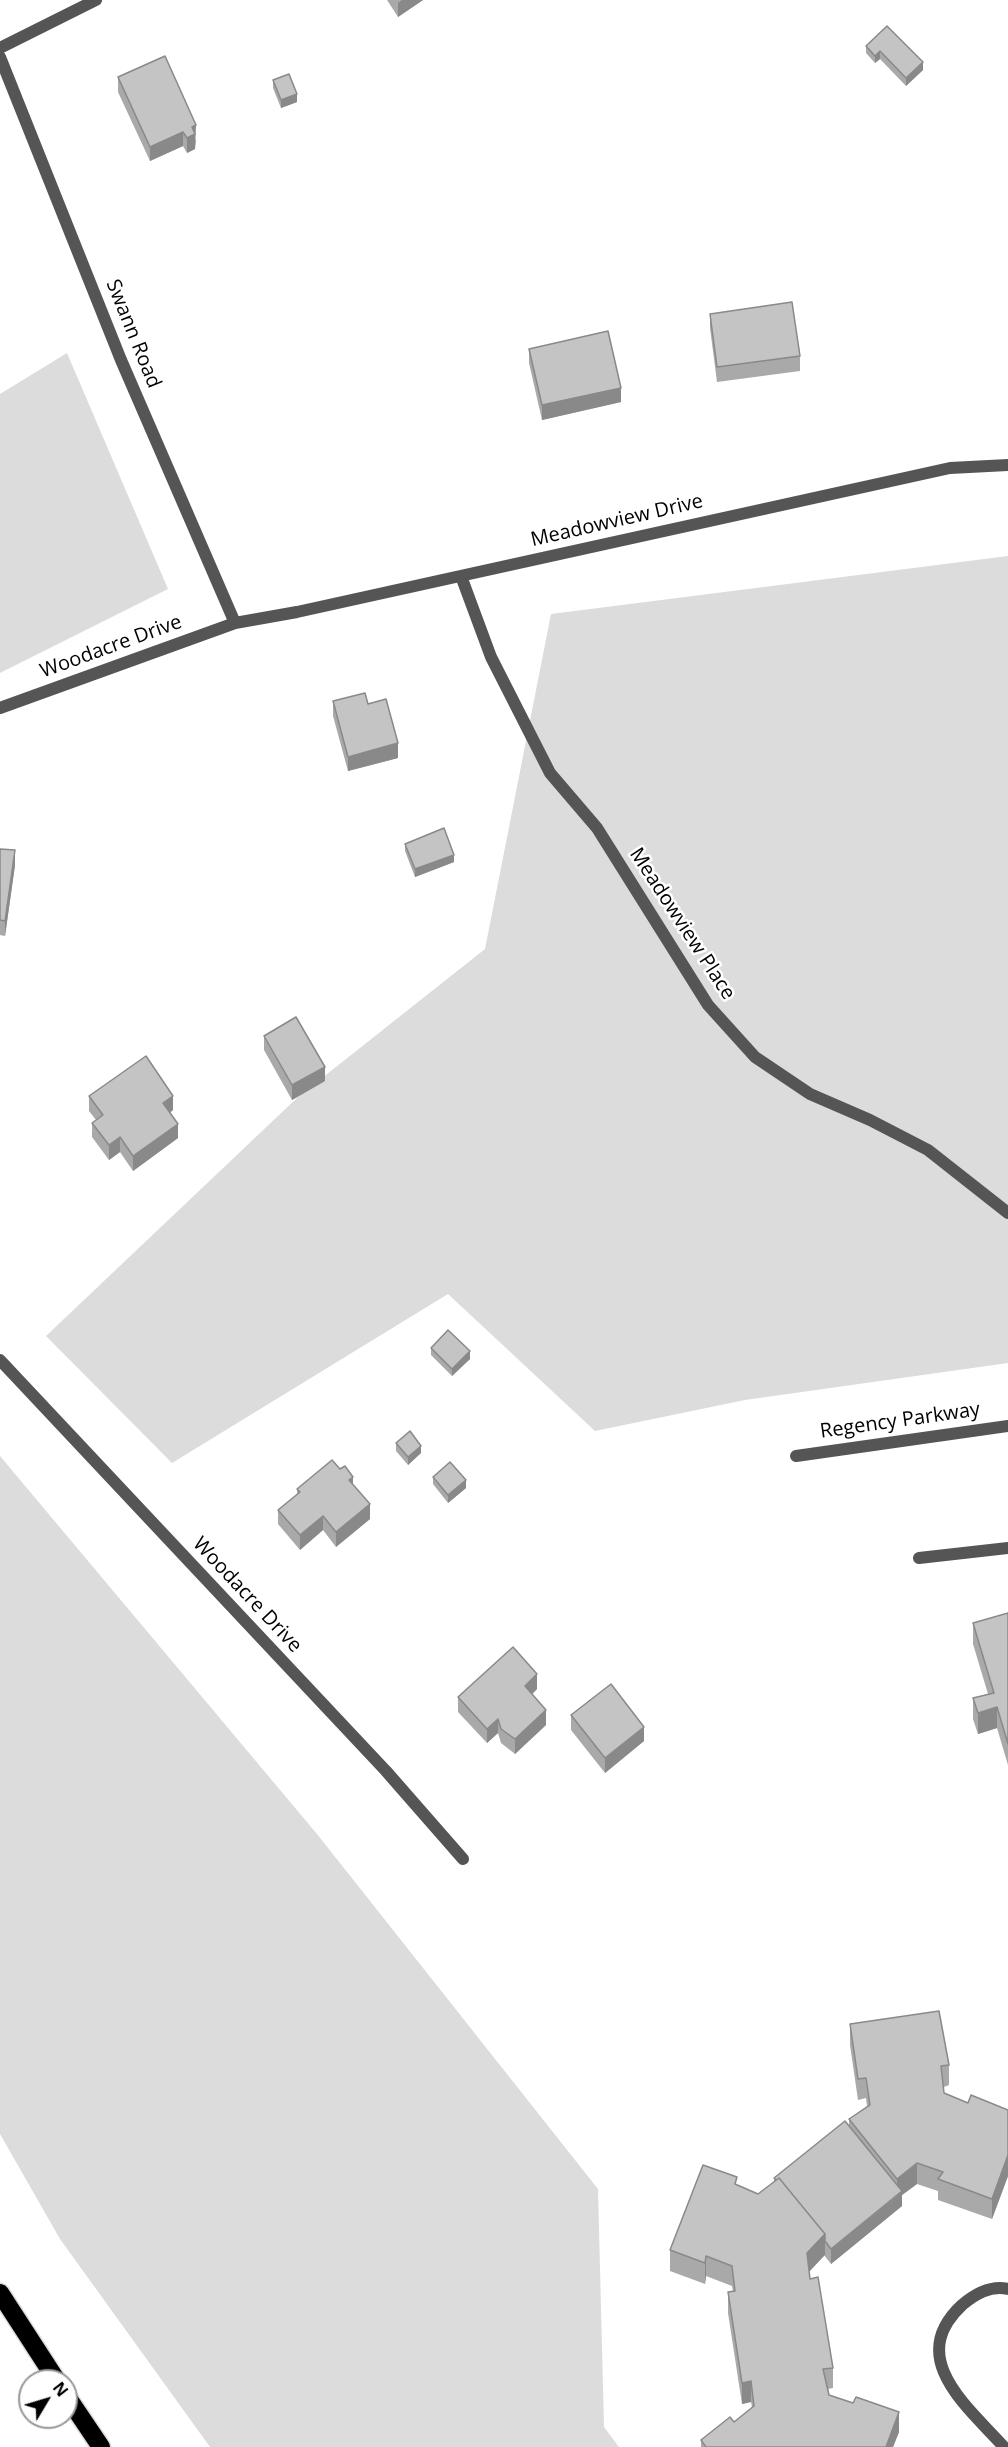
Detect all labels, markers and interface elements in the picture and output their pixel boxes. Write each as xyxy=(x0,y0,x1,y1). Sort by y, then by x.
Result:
street label: Swann Road xyxy=(100,276,166,392)
street label: Meadowview Drive xyxy=(529,490,705,552)
street label: Woodacre Drive xyxy=(37,610,185,684)
street label: Meadowview Place xyxy=(624,844,740,1004)
street label: Regency Parkway xyxy=(819,1398,981,1444)
street label: Woodacre Drive xyxy=(187,1532,307,1658)
north arrow xyxy=(18,2369,78,2429)
text: N xyxy=(48,2377,73,2401)

